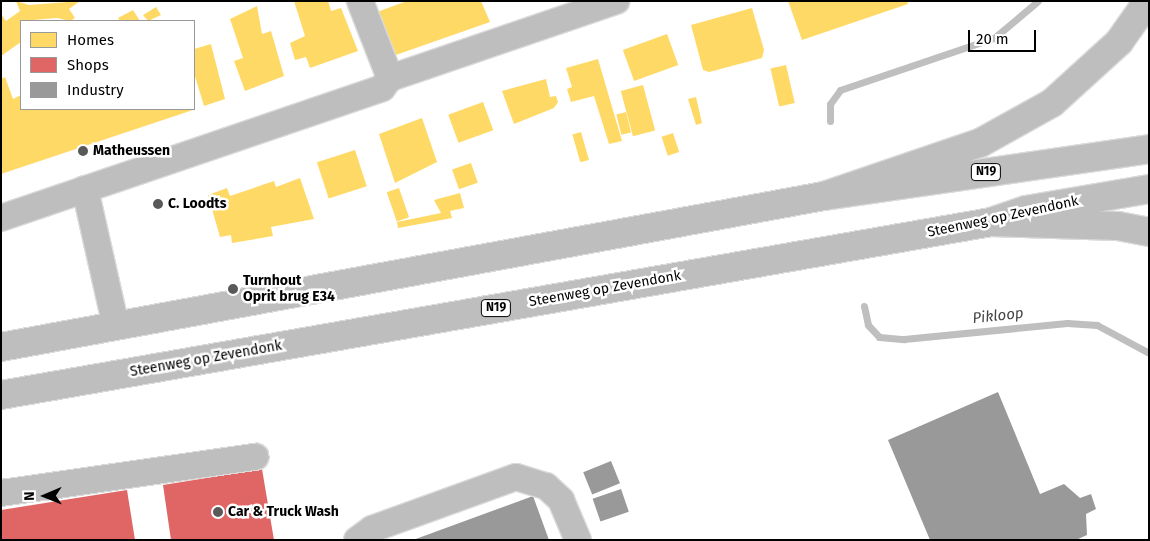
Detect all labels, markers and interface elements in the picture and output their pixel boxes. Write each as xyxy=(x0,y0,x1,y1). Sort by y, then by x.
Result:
legend xyxy=(20,20,195,110)
scale bar xyxy=(970,20,1038,52)
text: 20 m xyxy=(976,30,1009,48)
text: Homes xyxy=(67,31,114,49)
text: Shops xyxy=(67,56,109,74)
text: Industry xyxy=(67,81,124,99)
place label: Matheussen xyxy=(93,143,170,159)
marker: Matheussen xyxy=(77,145,89,157)
road number: N19 xyxy=(970,162,1002,182)
street label: Steenweg op Zevendonk xyxy=(926,193,1080,241)
place label: C. Loodts xyxy=(168,196,226,212)
marker: C. Loodts xyxy=(152,198,164,210)
street label: Steenweg op Zevendonk xyxy=(528,267,682,311)
place label: Turnhout Oprit brug E34 xyxy=(243,273,335,306)
marker: Turnhout Oprit brug E34 xyxy=(227,283,239,295)
road number: N19 xyxy=(480,298,512,318)
water label: Pikloop xyxy=(972,304,1024,328)
street label: Steenweg op Zevendonk xyxy=(129,337,283,381)
north arrow xyxy=(20,471,70,521)
text: N xyxy=(21,491,38,501)
place label: Car & Truck Wash xyxy=(228,504,339,520)
marker: Car & Truck Wash xyxy=(212,506,224,518)

